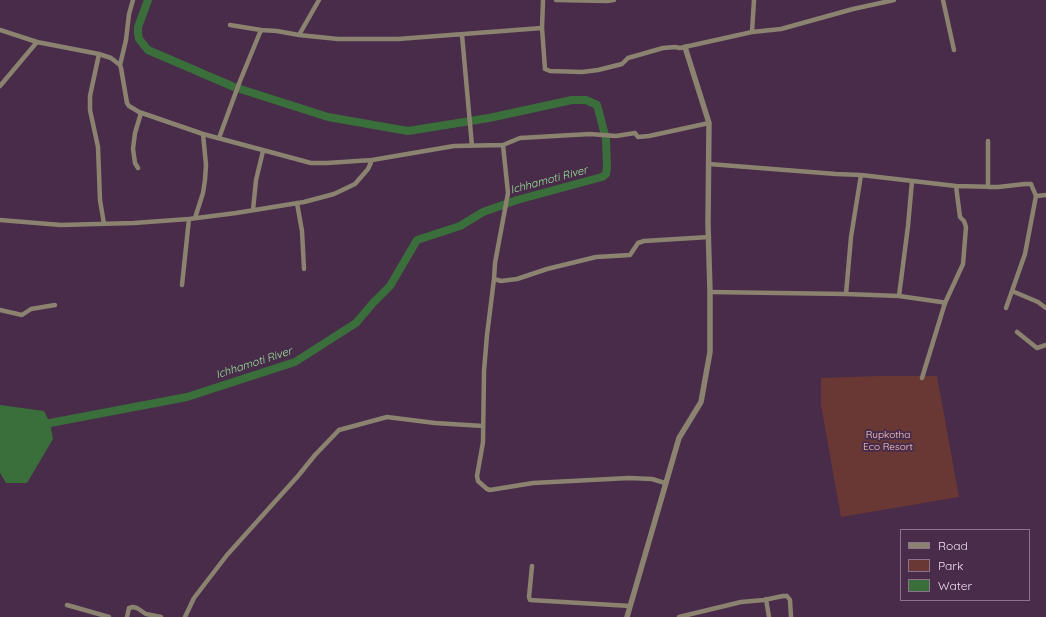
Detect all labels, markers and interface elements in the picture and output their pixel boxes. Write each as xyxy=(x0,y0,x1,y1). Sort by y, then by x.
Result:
water label: Ichhamoti River xyxy=(509,163,589,197)
water label: Ichhamoti River xyxy=(214,344,294,382)
park label: Rupkotha Eco Resort xyxy=(863,429,913,452)
legend xyxy=(900,529,1030,601)
text: Road xyxy=(938,538,968,553)
text: Park xyxy=(938,558,963,573)
text: Water xyxy=(938,578,972,593)

